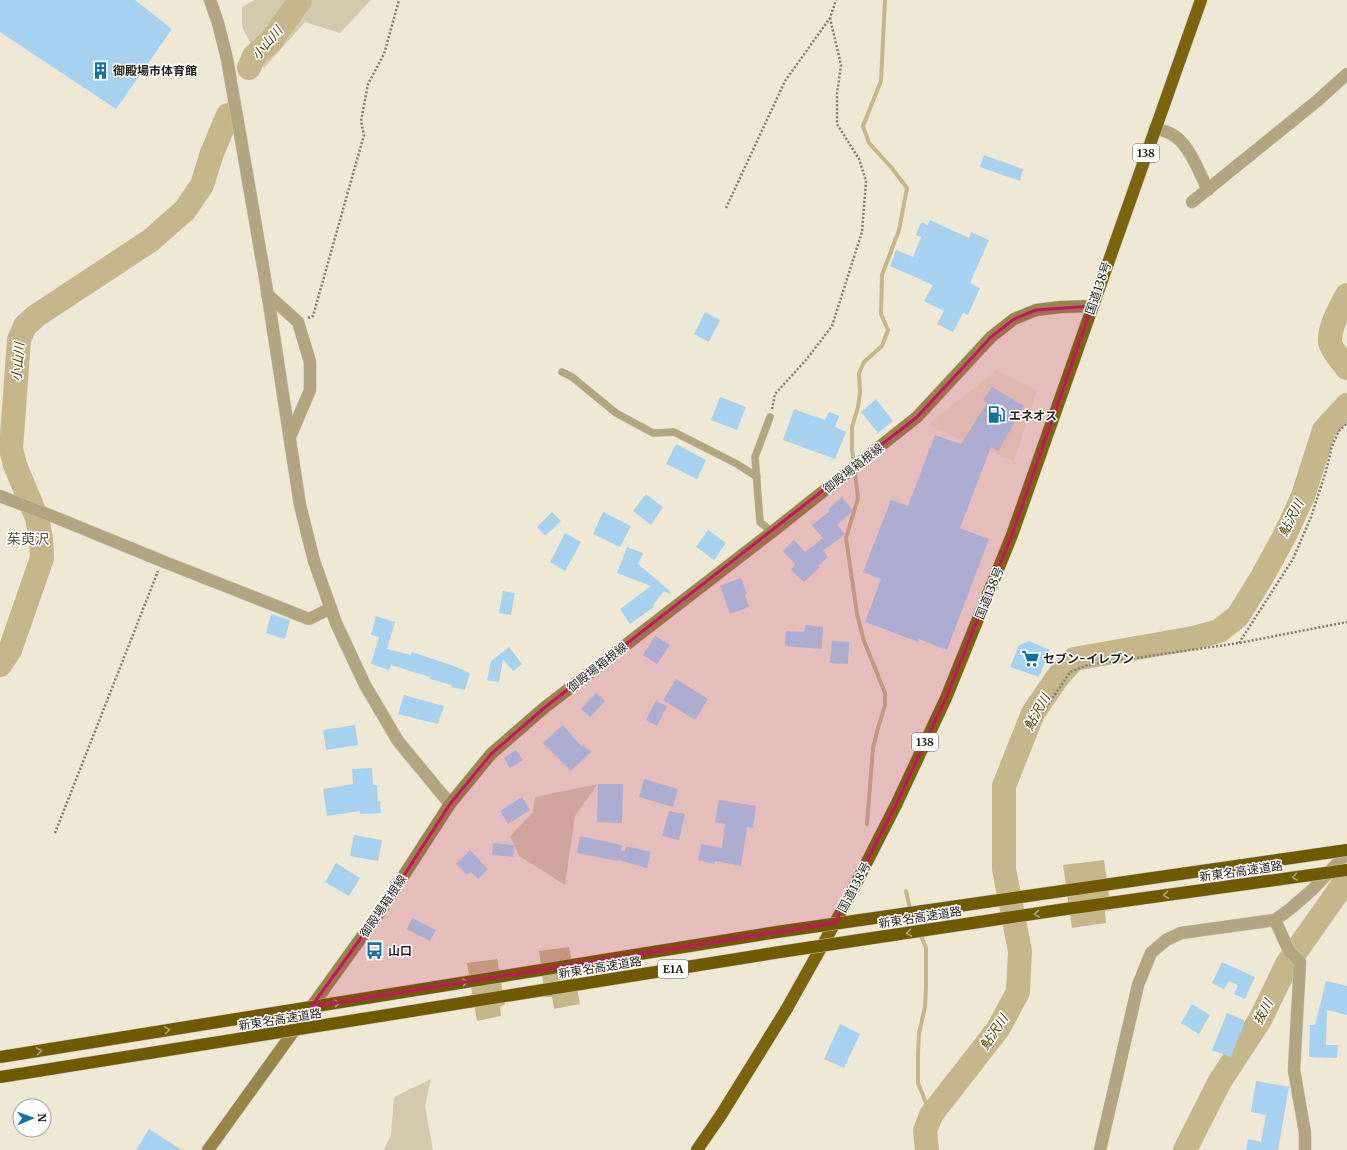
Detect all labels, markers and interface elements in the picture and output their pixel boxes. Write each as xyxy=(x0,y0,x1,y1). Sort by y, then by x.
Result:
water label: 小山川 xyxy=(248,21,287,63)
building icon: 御殿場市体育館 xyxy=(90,60,110,80)
place label: 御殿場市体育館 xyxy=(113,63,197,78)
road number: 138 xyxy=(1133,144,1159,162)
street label: 国道138号 xyxy=(1082,260,1114,316)
water label: 小山川 xyxy=(8,340,28,382)
fuel station icon: エネオス xyxy=(986,405,1006,425)
place label: エネオス xyxy=(1009,408,1057,423)
street label: 御殿場箱根線 xyxy=(820,440,886,496)
water label: 鮎沢川 xyxy=(1275,495,1308,539)
district label: 茱萸沢 xyxy=(7,530,49,548)
street label: 国道138号 xyxy=(972,565,1006,621)
street label: 御殿場箱根線 xyxy=(564,639,630,695)
supermarket icon: セブン-イレブン xyxy=(1020,648,1040,668)
place label: セブン-イレブン xyxy=(1043,651,1134,666)
water label: 鮎沢川 xyxy=(1020,689,1055,733)
road number: 138 xyxy=(912,733,938,751)
street label: 新東名高速道路 xyxy=(1198,858,1284,884)
street label: 国道138号 xyxy=(834,859,874,915)
street label: 御殿場箱根線 xyxy=(357,872,409,940)
one-way arrow xyxy=(1291,872,1298,881)
one-way arrow xyxy=(1163,890,1169,899)
street label: 新東名高速道路 xyxy=(877,903,963,931)
one-way arrow xyxy=(1034,909,1040,918)
one-way arrow xyxy=(905,928,912,937)
bus stop icon: 山口 xyxy=(365,940,385,960)
place label: 山口 xyxy=(388,943,412,958)
street label: 新東名高速道路 xyxy=(557,953,643,981)
road number: E1A xyxy=(658,960,688,978)
one-way arrow xyxy=(462,978,468,987)
water label: 抜川 xyxy=(1249,995,1278,1027)
one-way arrow xyxy=(334,999,340,1008)
street label: 新東名高速道路 xyxy=(237,1005,323,1033)
water label: 鮎沢川 xyxy=(976,1009,1013,1053)
one-way arrow xyxy=(164,1027,170,1035)
one-way arrow xyxy=(35,1047,42,1056)
north arrow xyxy=(12,1098,52,1138)
text: N xyxy=(35,1113,49,1123)

